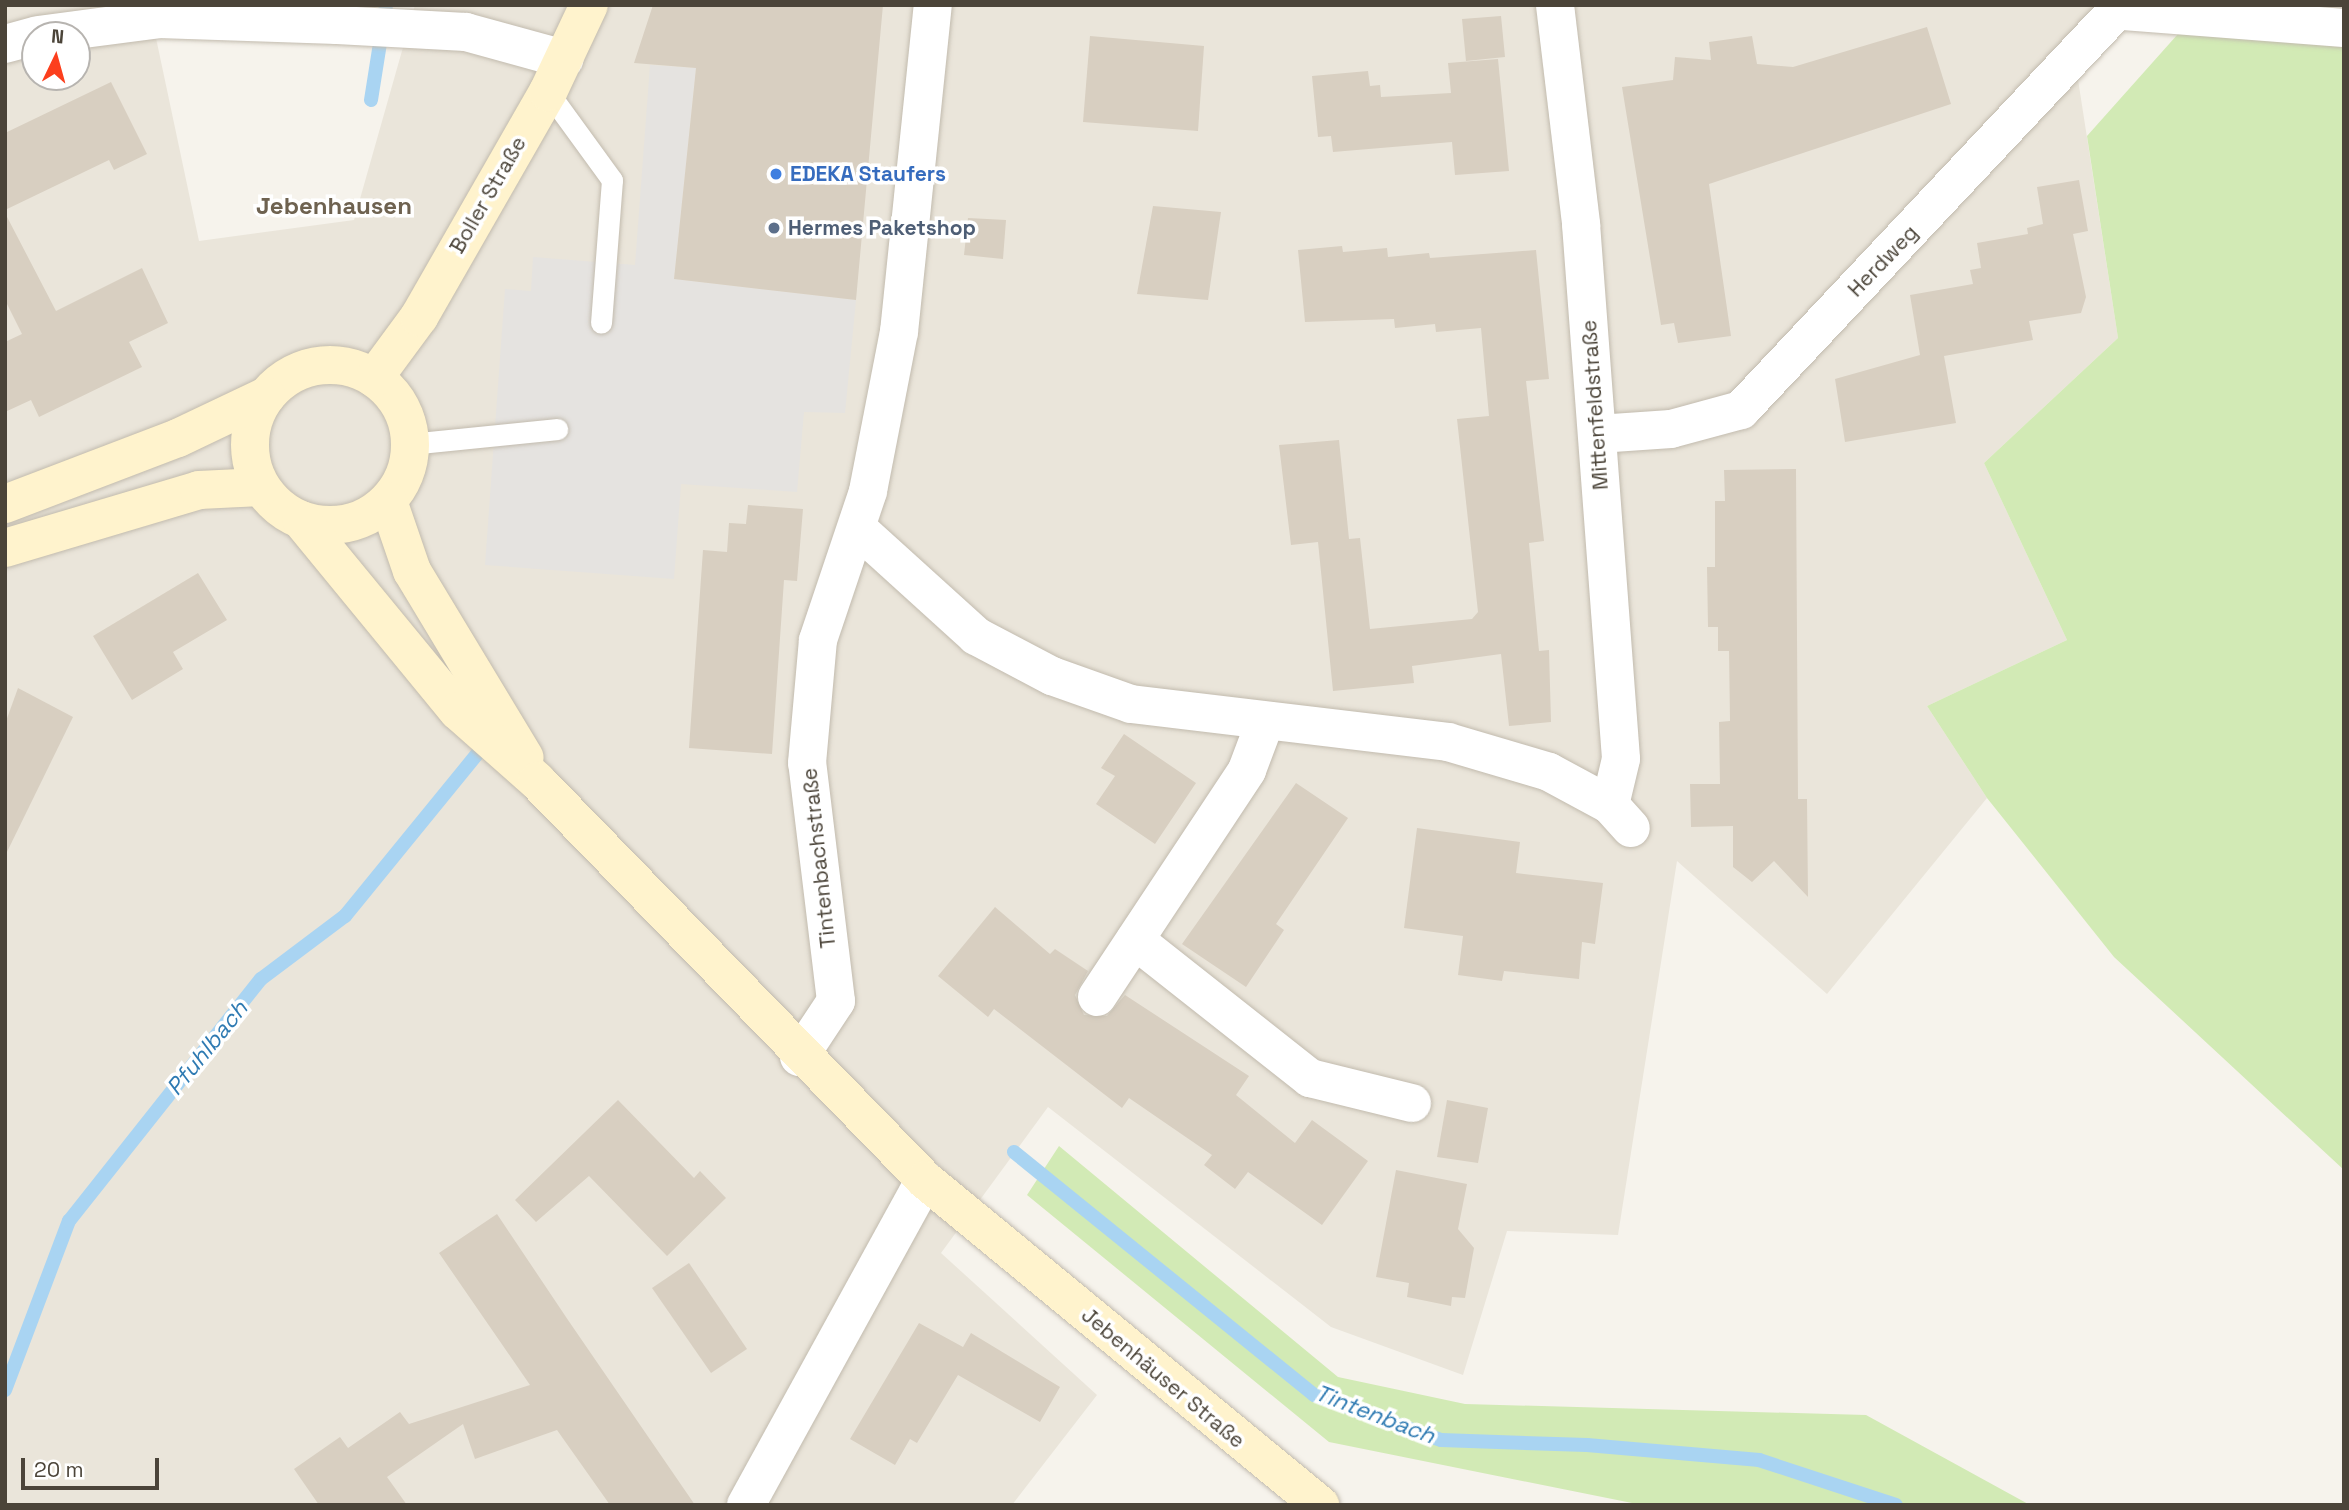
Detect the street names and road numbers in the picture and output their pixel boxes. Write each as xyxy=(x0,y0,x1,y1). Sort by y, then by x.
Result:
street label: Boller Straße xyxy=(444,132,532,258)
street label: Herdweg xyxy=(1843,220,1923,302)
street label: Mittenfeldstraße xyxy=(1576,319,1614,491)
street label: Tintenbachstraße xyxy=(797,767,841,949)
street label: Jebenhäuser Straße xyxy=(1076,1302,1250,1454)

